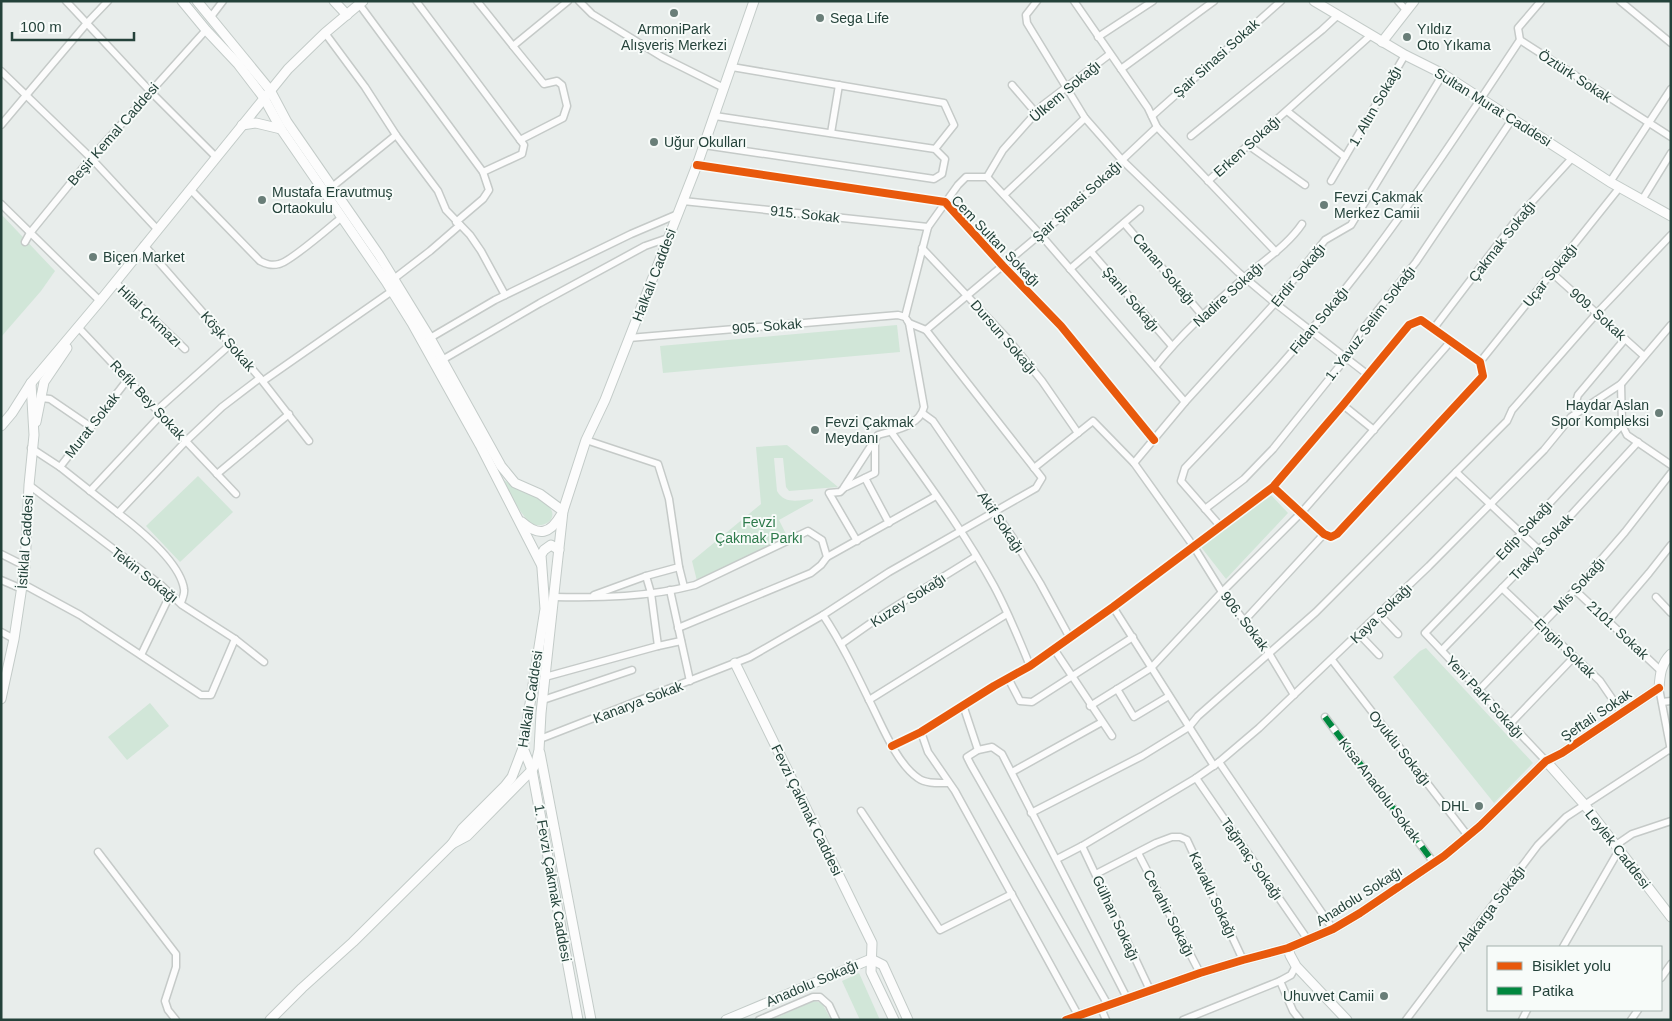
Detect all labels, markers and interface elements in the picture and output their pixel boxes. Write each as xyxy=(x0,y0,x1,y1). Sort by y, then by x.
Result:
marker: ArmoniPark Alışveriş Merkezi xyxy=(668,7,680,19)
scale bar xyxy=(12,10,135,42)
place label: Sega Life xyxy=(830,10,889,26)
marker: Sega Life xyxy=(814,12,826,24)
street label: Şair Sinasi Sokak xyxy=(1170,15,1263,101)
text: 100 m xyxy=(20,18,62,35)
place label: ArmoniPark Alışveriş Merkezi xyxy=(621,21,727,53)
place label: Yıldız Oto Yıkama xyxy=(1417,21,1491,53)
marker: Yıldız Oto Yıkama xyxy=(1401,31,1413,43)
street label: Öztürk Sokak xyxy=(1535,46,1616,106)
street label: Ülkem Sokağı xyxy=(1026,56,1104,125)
street label: 1. Altın Sokağı xyxy=(1345,63,1405,149)
street label: Sultan Murat Caddesi xyxy=(1432,65,1554,149)
street label: Beşir Kemal Caddesi xyxy=(64,79,162,189)
street label: Erken Sokağı xyxy=(1210,112,1284,180)
place label: Uğur Okulları xyxy=(664,134,746,150)
marker: Uğur Okulları xyxy=(648,136,660,148)
street label: Şair Şinasi Sokağı xyxy=(1029,157,1125,245)
place label: Mustafa Eravutmuş Ortaokulu xyxy=(272,184,393,216)
place label: Fevzi Çakmak Merkez Camii xyxy=(1334,189,1424,221)
street label: Cem Sultan Sokağı xyxy=(948,192,1044,290)
marker: Mustafa Eravutmuş Ortaokulu xyxy=(256,194,268,206)
street label: Çakmak Sokağı xyxy=(1465,197,1539,285)
marker: Fevzi Çakmak Merkez Camii xyxy=(1318,199,1330,211)
street label: 915. Sokak xyxy=(769,202,842,226)
street label: Halkalı Caddesi xyxy=(629,226,679,324)
street label: Canan Sokağı xyxy=(1129,230,1199,308)
street label: Erdir Sokağı xyxy=(1268,240,1328,310)
street label: Uçar Sokağı xyxy=(1520,240,1580,310)
place label: Biçen Market xyxy=(103,249,185,265)
marker: Biçen Market xyxy=(87,251,99,263)
street label: Nadire Sokağı xyxy=(1190,258,1266,330)
street label: 1. Yavuz Selim Sokağı xyxy=(1322,262,1418,384)
street label: Şanlı Sokağı xyxy=(1099,263,1163,335)
street label: Hilal Çıkmazı xyxy=(115,282,185,350)
street label: Fidan Sokağı xyxy=(1286,283,1352,357)
street label: 909. Sokak xyxy=(1567,285,1630,344)
street label: Dursun Sokağı xyxy=(968,297,1040,377)
street label: Köşk Sokak xyxy=(198,308,259,375)
street label: 905. Sokak xyxy=(731,315,804,337)
street label: Refik Bey Sokak xyxy=(107,357,190,444)
street label: Murat Sokak xyxy=(62,388,123,461)
place label: Haydar Aslan Spor Kompleksi xyxy=(1551,397,1649,429)
marker: Haydar Aslan Spor Kompleksi xyxy=(1653,407,1665,419)
place label: Fevzi Çakmak Meydanı xyxy=(825,414,915,446)
marker: Fevzi Çakmak Meydanı xyxy=(809,424,821,436)
street label: Akif Sokağı xyxy=(975,488,1027,556)
street label: İstiklal Caddesi xyxy=(13,494,36,590)
street label: Edip Sokağı xyxy=(1492,497,1556,563)
street label: Trakya Sokak xyxy=(1506,510,1577,584)
park label: Fevzi Çakmak Parkı xyxy=(715,514,803,546)
street label: Tekin Sokağı xyxy=(108,544,182,606)
street label: Mis Sokağı xyxy=(1550,554,1608,616)
street label: Kuzey Sokağı xyxy=(867,570,949,630)
street label: Kaya Sokağı xyxy=(1347,580,1415,646)
street label: 906. Sokak xyxy=(1218,588,1273,655)
street label: 2101. Sokak xyxy=(1584,598,1653,663)
street label: Engin Sokak xyxy=(1531,615,1600,682)
street label: Halkalı Caddesi xyxy=(514,649,546,749)
street label: Yeni Park Sokağı xyxy=(1443,652,1527,742)
street label: Kanarya Sokak xyxy=(591,677,686,726)
street label: Şeftali Sokak xyxy=(1558,685,1635,744)
street label: Oyuklu Sokağı xyxy=(1366,707,1434,789)
street label: Kısa Anadolu Sokak xyxy=(1336,735,1425,846)
street label: Fevzi Çakmak Caddesi xyxy=(768,742,846,878)
place label: DHL xyxy=(1441,798,1469,814)
marker: DHL xyxy=(1473,800,1485,812)
street label: 1. Fevzi Çakmak Caddesi xyxy=(531,803,575,963)
street label: Leylek Caddesi xyxy=(1582,806,1654,892)
street label: Tağmaç Sokağı xyxy=(1218,815,1286,903)
street label: Kavaklı Sokağı xyxy=(1186,849,1240,941)
street label: Alakarga Sokağı xyxy=(1454,862,1528,954)
street label: Anadolu Sokağı xyxy=(1313,863,1405,929)
street label: Cevahir Sokağı xyxy=(1140,867,1198,959)
street label: Gülhan Sokağı xyxy=(1089,873,1143,963)
legend xyxy=(1487,946,1662,1011)
street label: Anadolu Sokağı xyxy=(763,956,861,1010)
text: Bisiklet yolu xyxy=(1532,957,1611,974)
text: Patika xyxy=(1532,982,1574,999)
place label: Uhuvvet Camii xyxy=(1283,988,1374,1004)
marker: Uhuvvet Camii xyxy=(1378,990,1390,1002)

